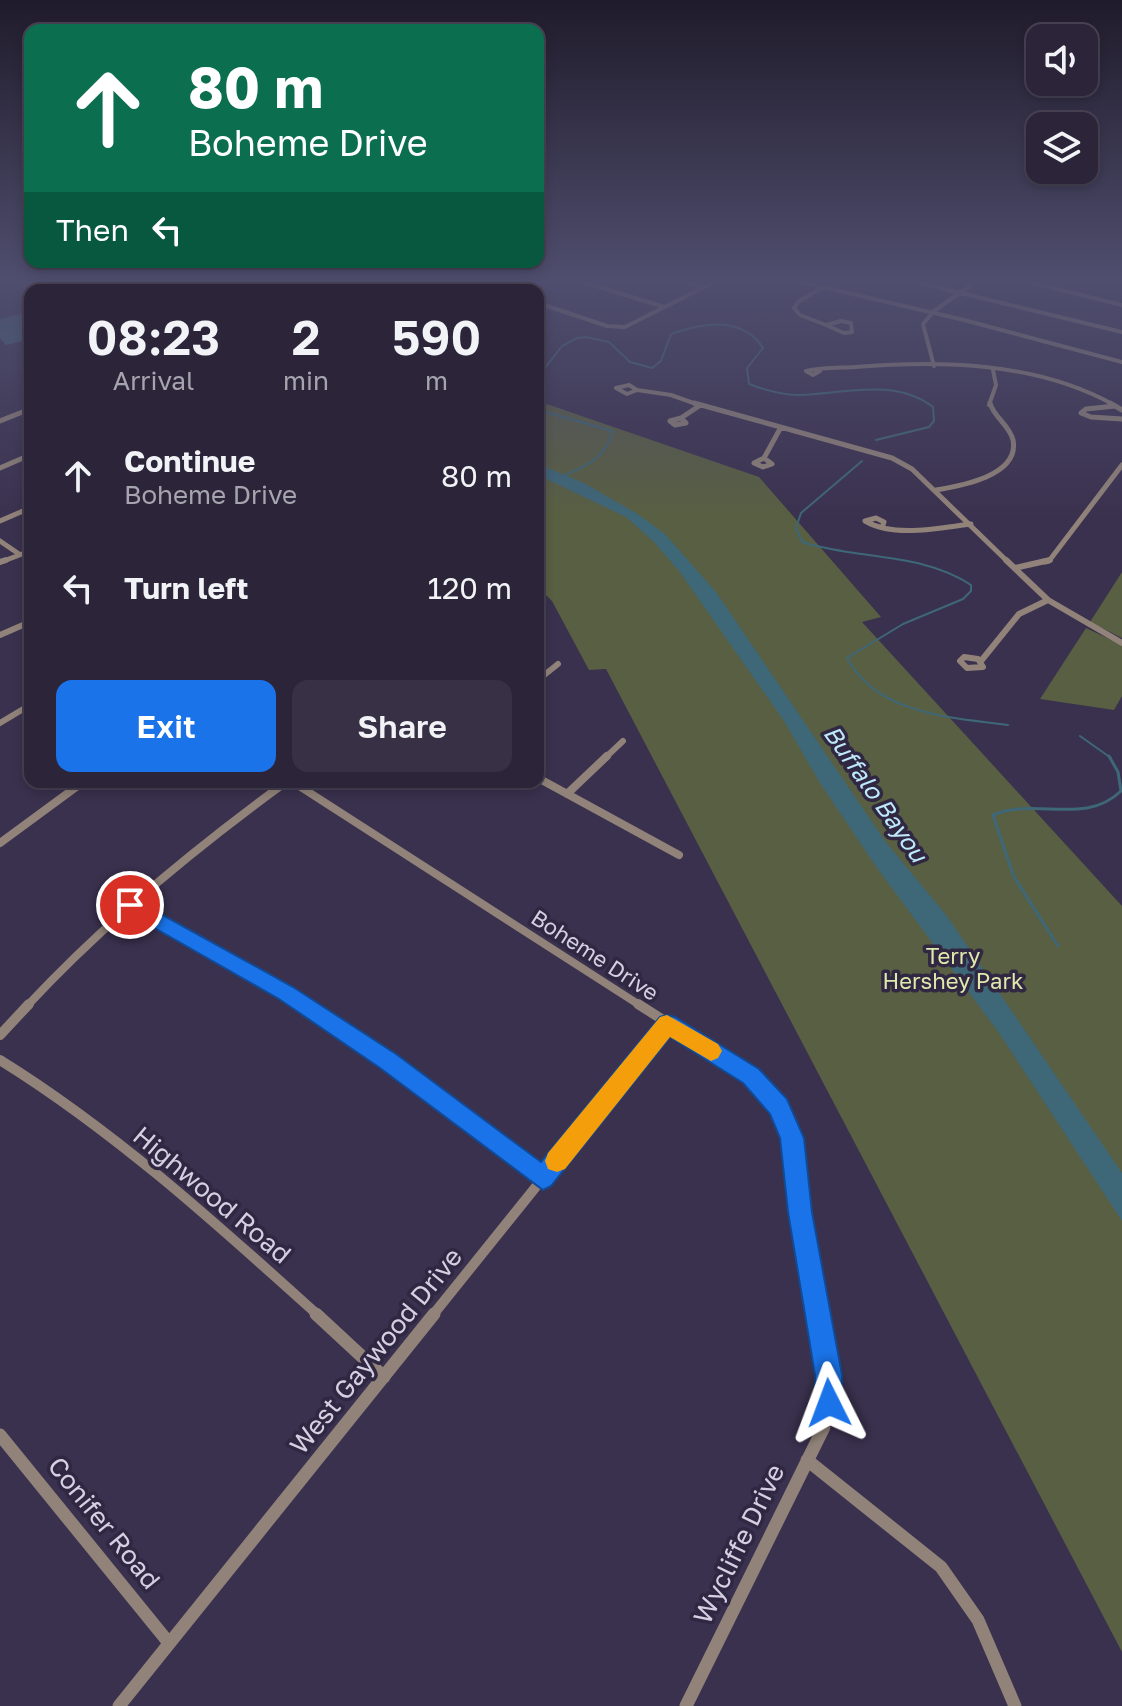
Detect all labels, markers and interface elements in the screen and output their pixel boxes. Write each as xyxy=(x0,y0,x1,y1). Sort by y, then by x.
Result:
map controls xyxy=(1026,24,1098,184)
button: sound xyxy=(1026,24,1098,96)
text: 80 m xyxy=(188,53,323,120)
icon: ahead xyxy=(56,56,160,160)
button: layers xyxy=(1026,112,1098,184)
text: Boheme Drive xyxy=(188,121,428,164)
icon: left xyxy=(145,208,189,252)
text: Then xyxy=(56,212,129,248)
text: 08:23 xyxy=(87,308,220,366)
text: 2 xyxy=(292,308,320,366)
text: 590 xyxy=(392,308,481,366)
text: Arrival xyxy=(113,365,194,396)
text: min xyxy=(283,365,329,396)
text: m xyxy=(425,365,448,396)
text: Continue xyxy=(124,443,255,479)
icon: ahead xyxy=(56,454,100,498)
text: 80 m xyxy=(441,458,512,494)
text: Boheme Drive xyxy=(124,479,297,510)
icon: left xyxy=(56,566,100,610)
text: Turn left xyxy=(124,570,249,606)
text: 120 m xyxy=(427,570,512,606)
button: Exit xyxy=(56,680,276,772)
button: Share xyxy=(292,680,512,772)
water label: Buffalo Bayou xyxy=(818,719,935,869)
pin xyxy=(96,871,164,939)
icon: arrive xyxy=(108,883,152,927)
street label: Boheme Drive xyxy=(526,903,664,1006)
park label: Terry Hershey Park xyxy=(882,942,1024,994)
street label: Highwood Road xyxy=(127,1120,298,1270)
street label: West Gaywood Drive xyxy=(283,1241,468,1460)
position arrow xyxy=(787,1361,871,1445)
street label: Conifer Road xyxy=(42,1450,167,1595)
street label: Wycliffe Drive xyxy=(687,1459,791,1629)

